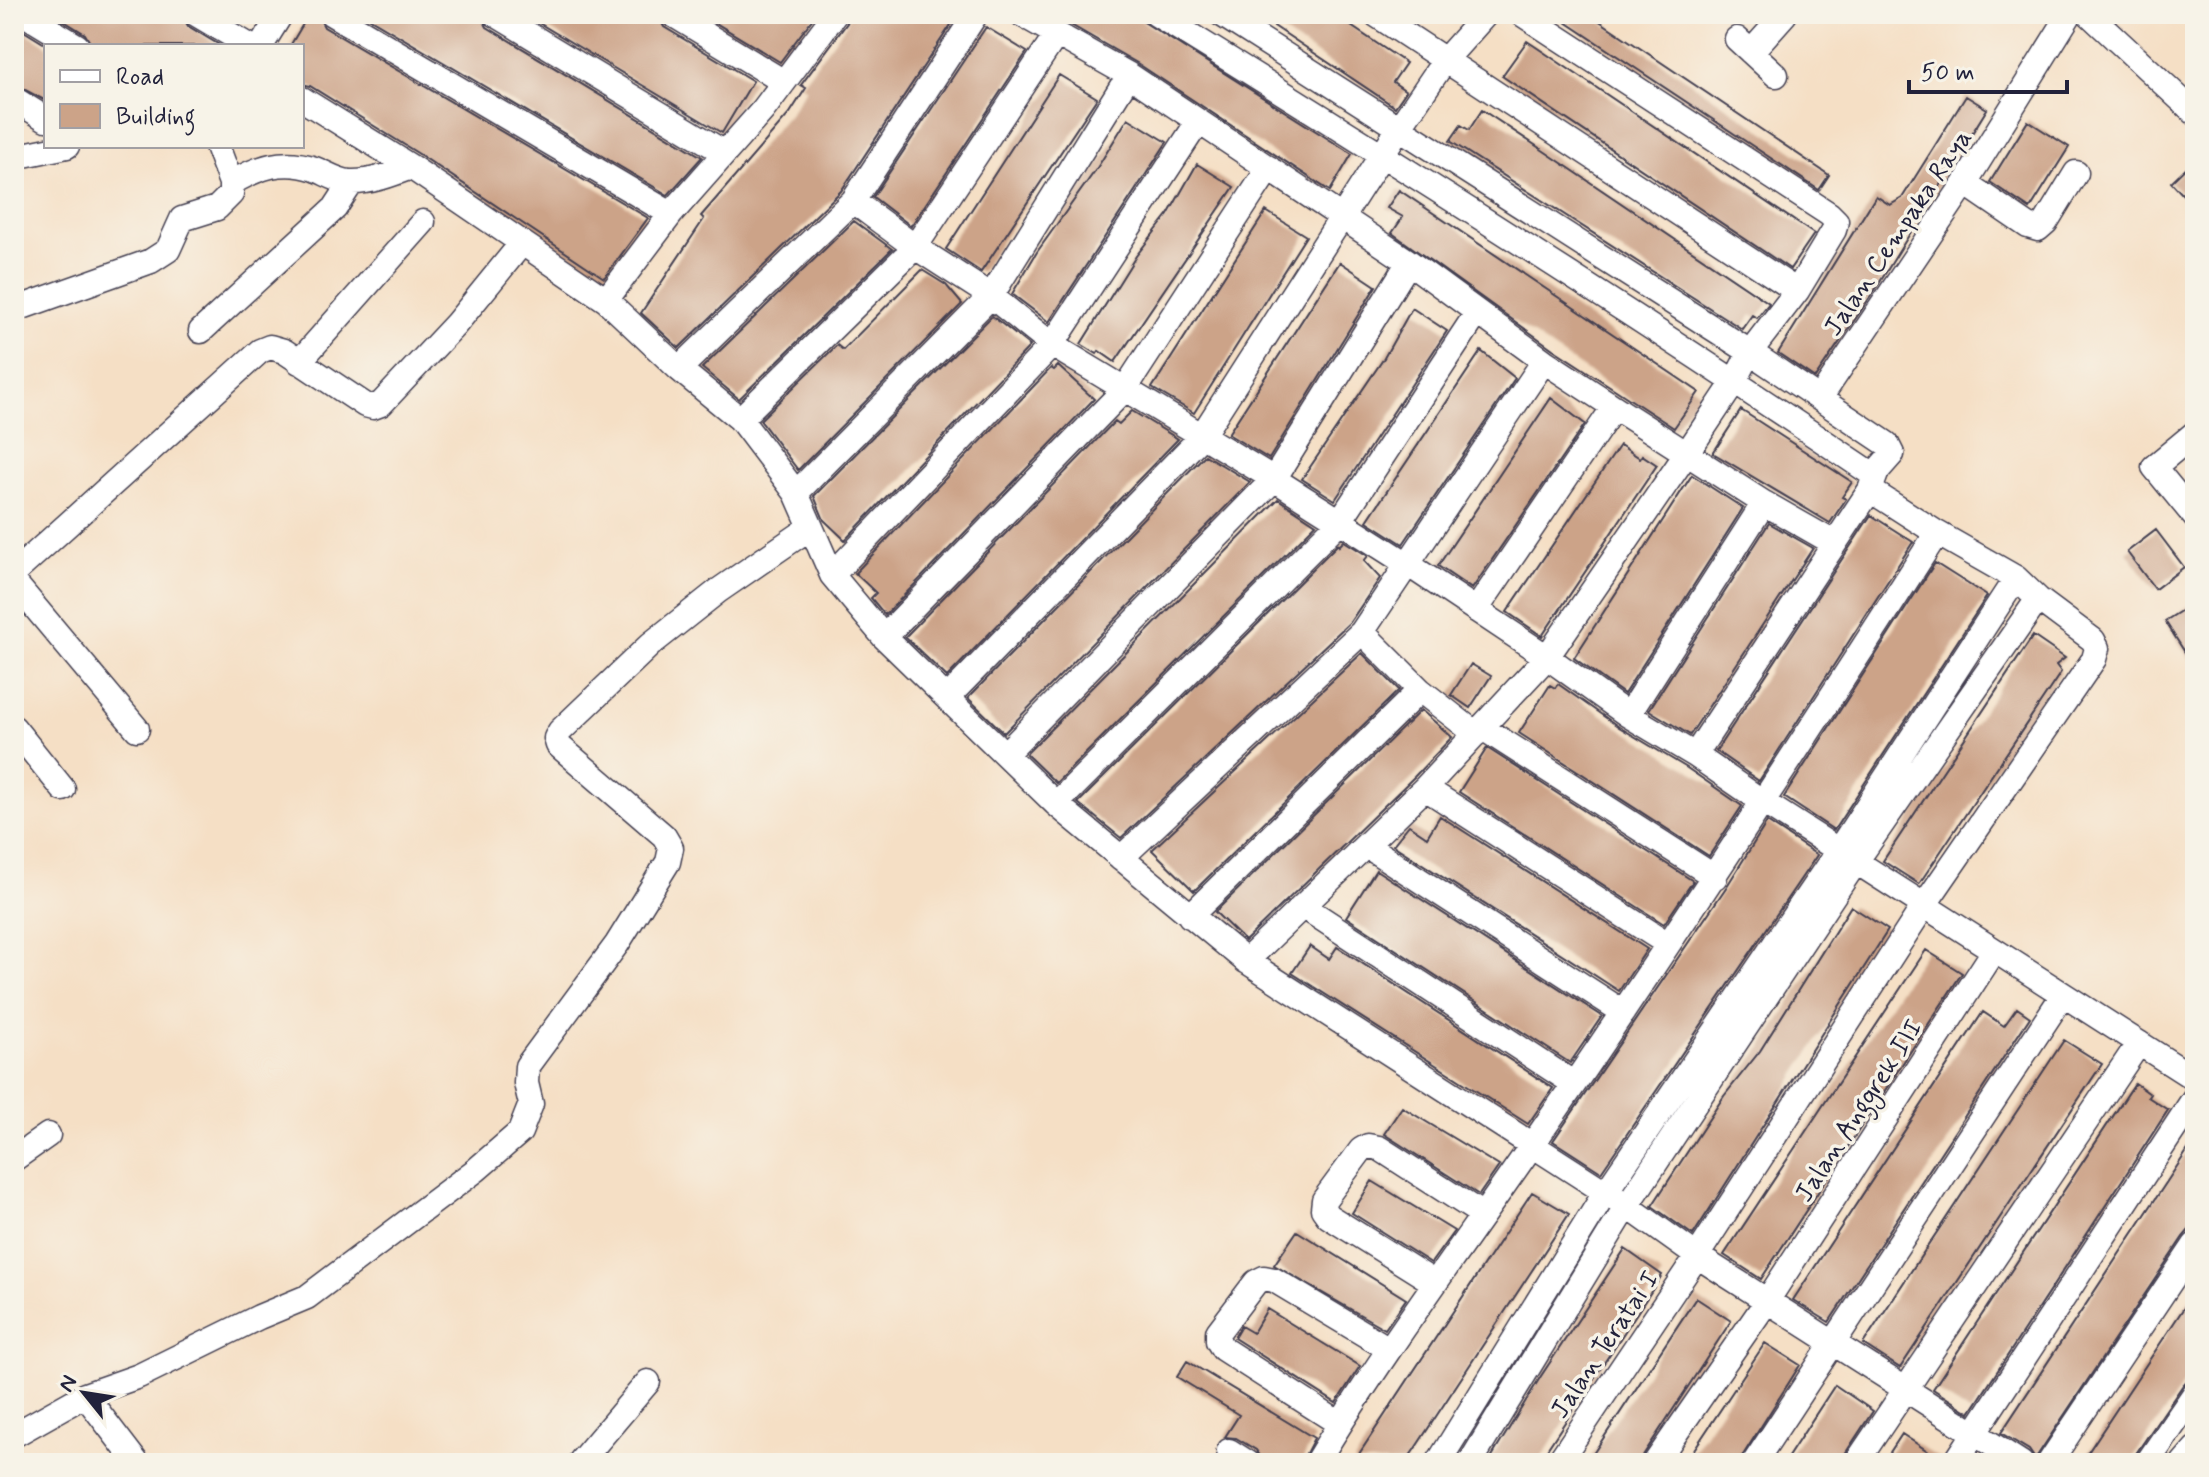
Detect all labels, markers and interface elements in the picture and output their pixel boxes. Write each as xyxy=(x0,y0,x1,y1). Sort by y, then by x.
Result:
legend xyxy=(44,44,304,148)
scale bar xyxy=(1909,44,2067,94)
text: 50 m xyxy=(1921,58,1975,89)
text: Road xyxy=(116,62,164,93)
text: Building xyxy=(116,102,196,136)
street label: Jalan Cempaka Raya xyxy=(1817,123,1981,343)
street label: Jalan Anggrek III xyxy=(1788,1013,1934,1211)
street label: Jalan Teratai I xyxy=(1544,1265,1668,1426)
north arrow xyxy=(44,1353,124,1433)
text: N xyxy=(53,1371,84,1397)

